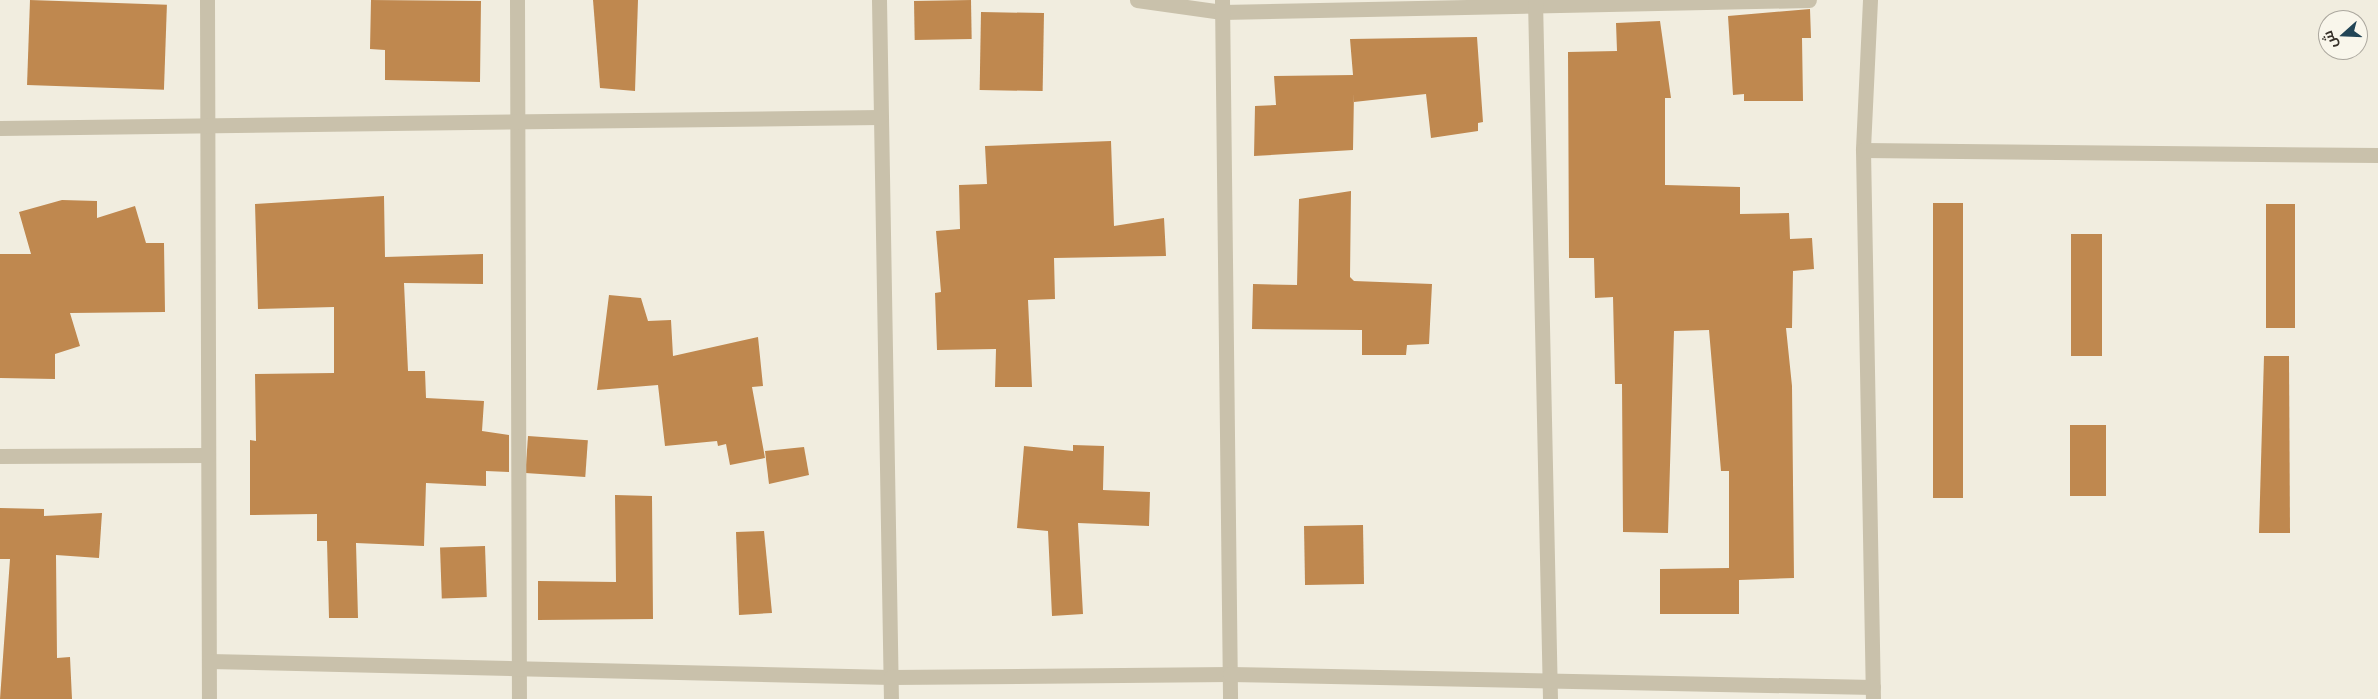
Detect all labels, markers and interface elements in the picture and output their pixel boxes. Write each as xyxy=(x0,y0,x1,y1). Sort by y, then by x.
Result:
north arrow xyxy=(2318,10,2368,60)
text: ش xyxy=(2319,29,2340,51)

